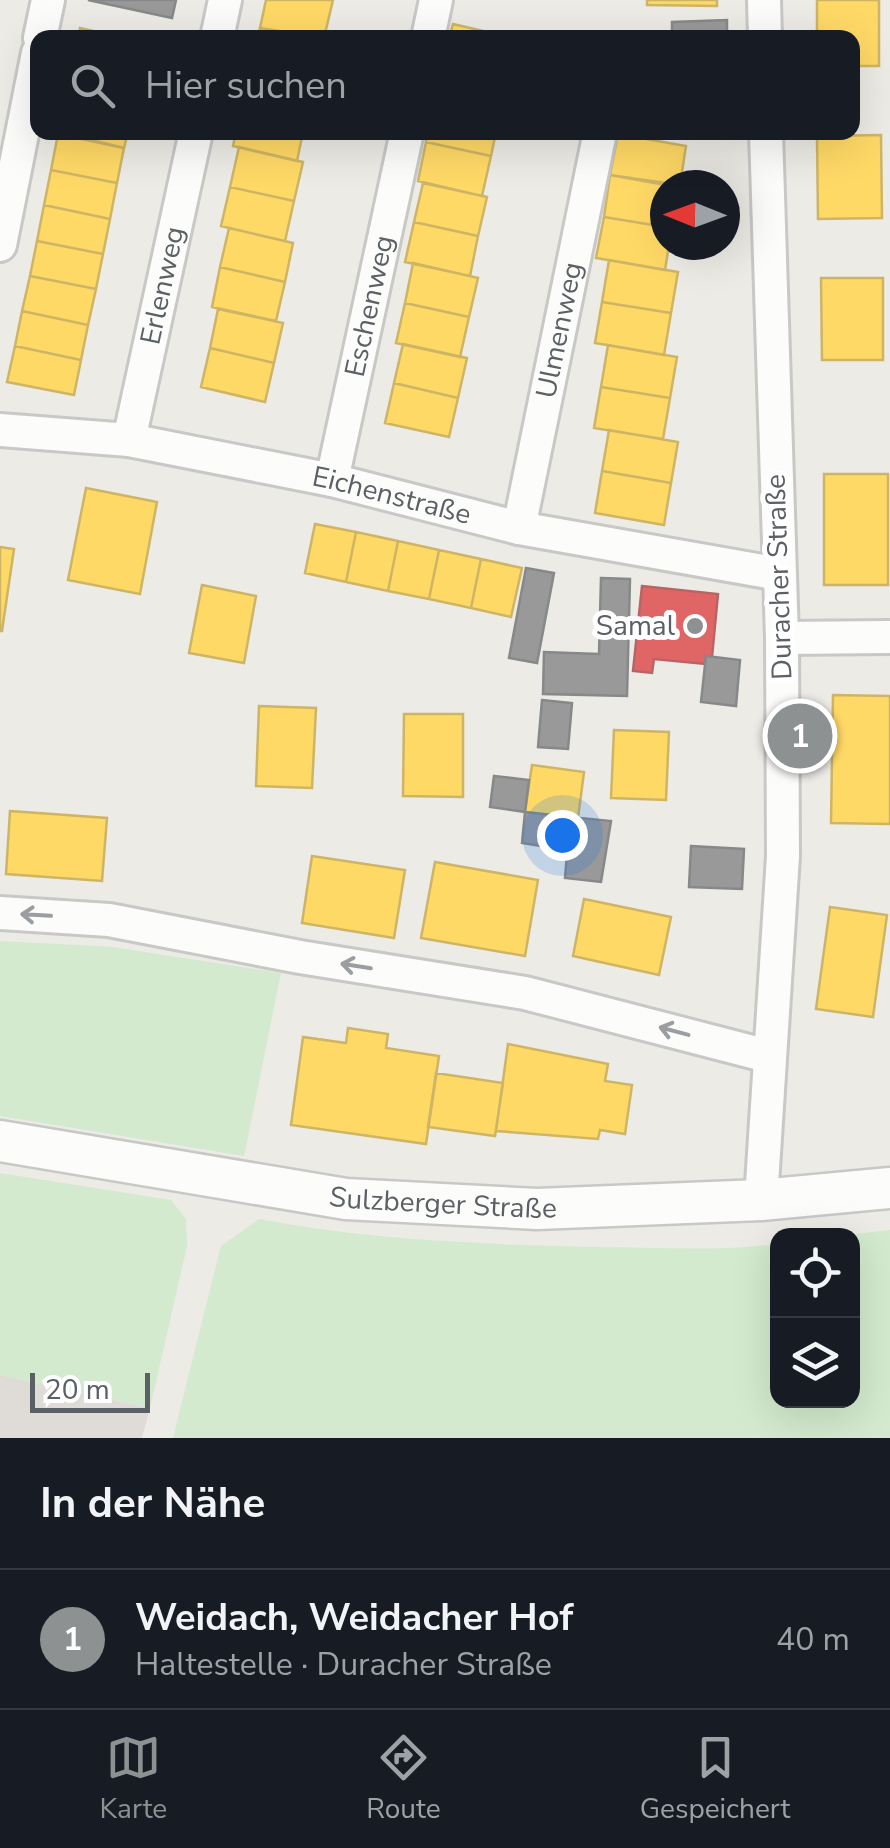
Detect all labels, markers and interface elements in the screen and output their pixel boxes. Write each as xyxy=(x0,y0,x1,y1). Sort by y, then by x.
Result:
search box xyxy=(30,30,860,140)
icon: search xyxy=(65,58,120,113)
text: Hier suchen xyxy=(145,60,347,111)
north arrow xyxy=(650,170,740,260)
street label: Erlenweg xyxy=(131,223,194,348)
street label: Eschenweg xyxy=(336,232,403,380)
street label: Ulmenweg xyxy=(527,259,592,402)
street label: Eichenstraße xyxy=(309,458,475,534)
street label: Duracher Straße xyxy=(756,473,802,681)
place label: Samal xyxy=(596,607,676,645)
marker: Samal xyxy=(684,615,706,637)
pin: 1 xyxy=(768,698,832,774)
your location xyxy=(537,810,588,861)
one-way arrow xyxy=(20,905,52,924)
one-way arrow xyxy=(340,956,373,975)
one-way arrow xyxy=(659,1021,690,1040)
street label: Sulzberger Straße xyxy=(326,1178,558,1228)
map controls xyxy=(770,1228,860,1408)
button: locate xyxy=(770,1228,860,1318)
button: layers xyxy=(770,1318,860,1408)
scale bar xyxy=(30,1368,150,1412)
text: 20 m xyxy=(45,1371,110,1409)
text: In der Nähe xyxy=(40,1475,265,1532)
text: Weidach, Weidacher Hof xyxy=(135,1592,573,1643)
text: 1 xyxy=(63,1618,82,1661)
text: 40 m xyxy=(776,1618,850,1661)
text: Haltestelle · Duracher Straße xyxy=(135,1643,552,1686)
tab: Karte xyxy=(100,1730,167,1828)
tab: Route xyxy=(366,1730,441,1828)
tab: Gespeichert xyxy=(640,1730,790,1828)

